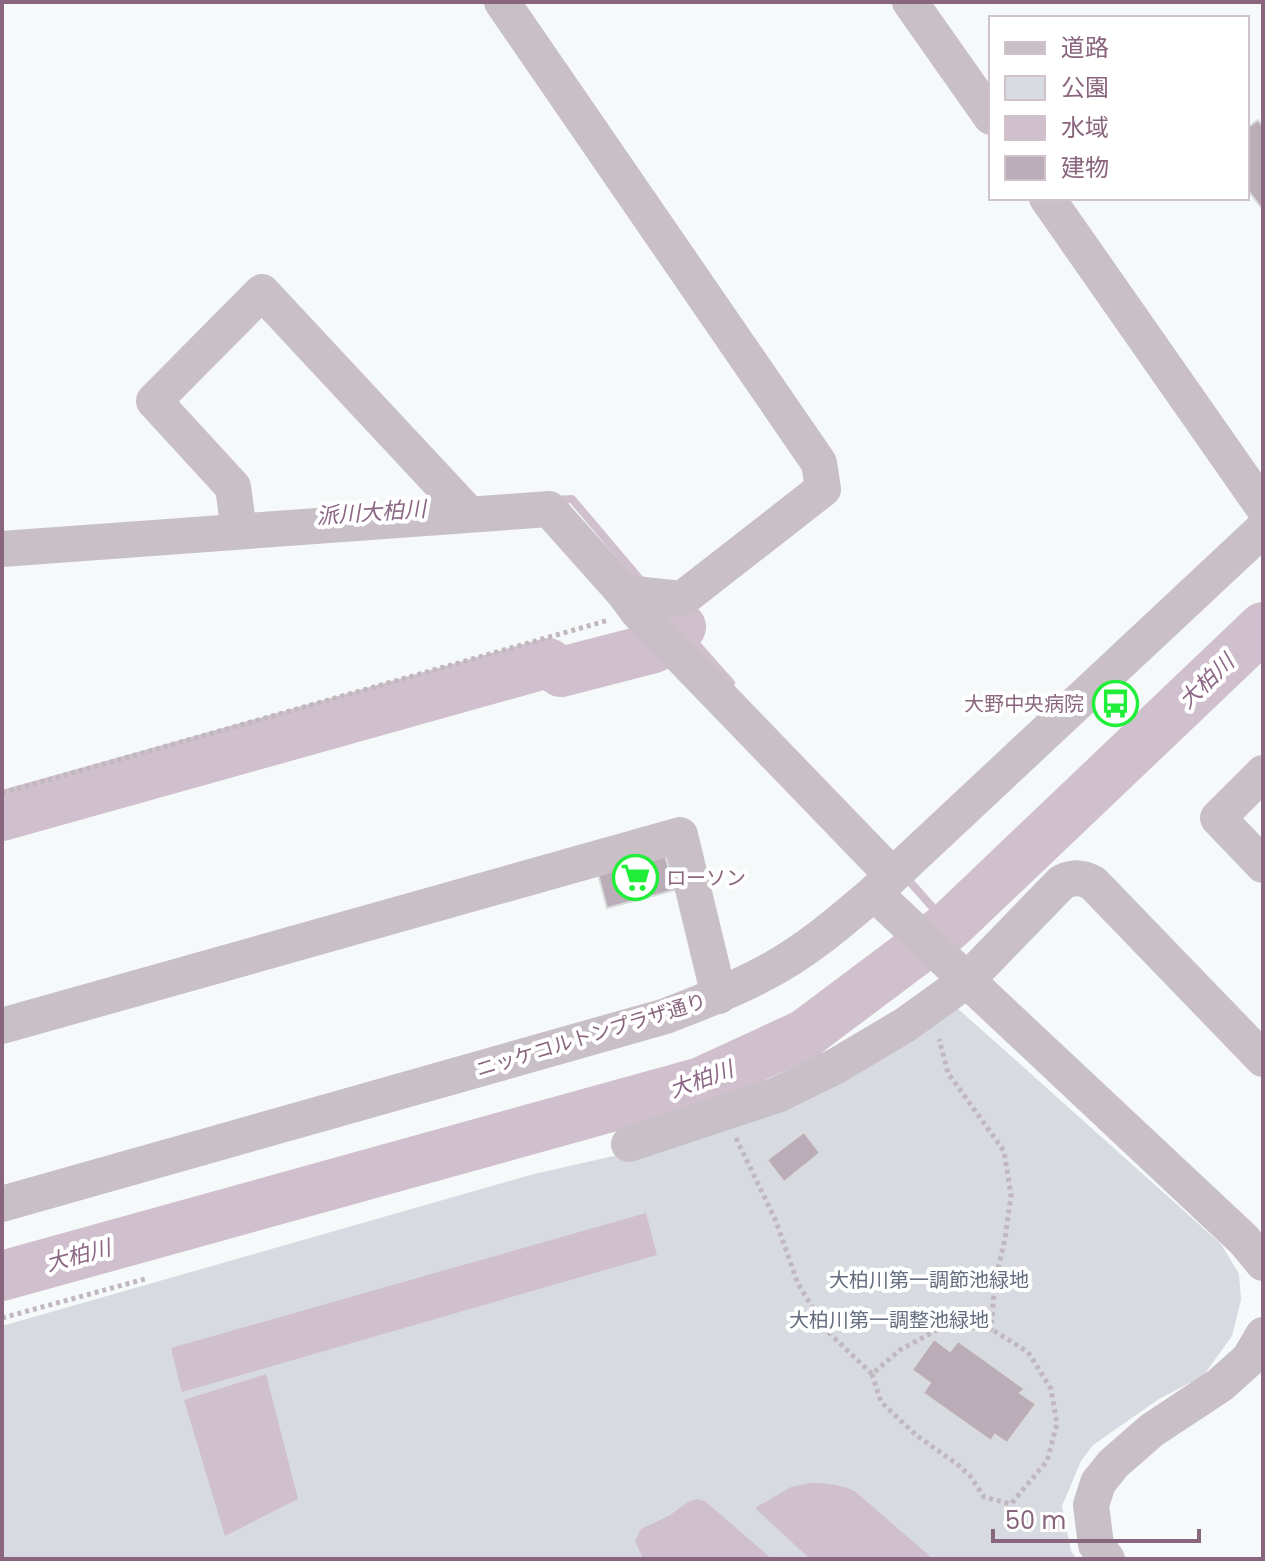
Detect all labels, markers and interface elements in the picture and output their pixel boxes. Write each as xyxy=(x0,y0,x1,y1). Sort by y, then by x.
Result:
legend xyxy=(989,16,1249,200)
text: 道路 xyxy=(1061,31,1109,64)
text: 公園 xyxy=(1061,71,1109,104)
text: 水域 xyxy=(1061,111,1109,144)
text: 建物 xyxy=(1061,151,1109,184)
water label: 派川大柏川 xyxy=(315,493,429,532)
water label: 大柏川 xyxy=(1172,646,1242,715)
bus stop icon: 大野中央病院 xyxy=(1091,680,1139,728)
place label: 大野中央病院 xyxy=(964,690,1084,718)
supermarket icon: ローソン xyxy=(611,854,659,902)
place label: ローソン xyxy=(666,864,746,892)
street label: ニッケコルトンプラザ通り xyxy=(472,987,710,1083)
water label: 大柏川 xyxy=(665,1053,739,1105)
water label: 大柏川 xyxy=(42,1231,116,1279)
park label: 大柏川第一調節池緑地 xyxy=(829,1266,1029,1294)
park label: 大柏川第一調整池緑地 xyxy=(789,1306,989,1334)
scale bar xyxy=(993,1493,1199,1543)
text: 50 m xyxy=(1005,1504,1066,1537)

